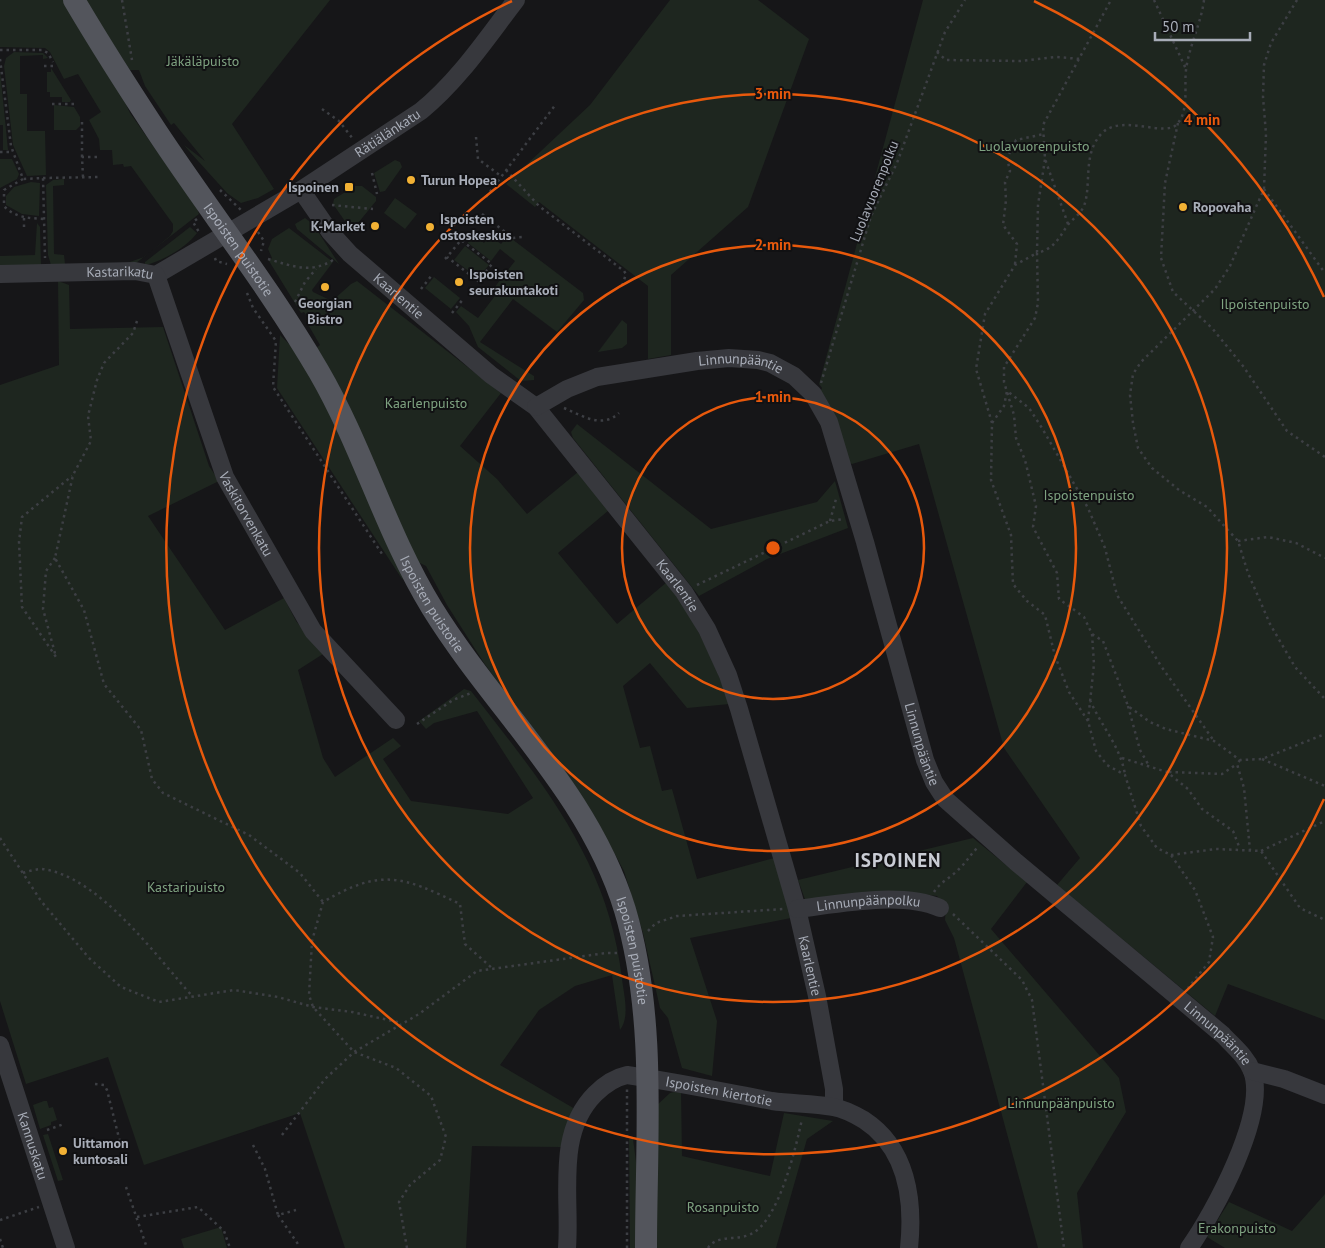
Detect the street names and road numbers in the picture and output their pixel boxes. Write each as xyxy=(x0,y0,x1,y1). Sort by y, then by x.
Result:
street label: Rätiälänkatu xyxy=(351,105,424,161)
street label: Luolavuorenpolku xyxy=(845,138,903,244)
street label: Ispoisten puistotie xyxy=(200,199,278,300)
street label: Kastarikatu xyxy=(86,262,155,283)
street label: Kaarlentie xyxy=(370,269,428,323)
street label: Linnunpääntie xyxy=(698,349,787,378)
street label: Vaskitorvenkatu xyxy=(215,469,277,560)
street label: Ispoisten puistotie xyxy=(396,552,468,656)
street label: Kaarlentie xyxy=(652,556,703,615)
street label: Linnunpääntie xyxy=(901,700,944,788)
street label: Linnunpäänpolku xyxy=(815,891,922,915)
street label: Ispoisten puistotie xyxy=(612,894,652,1006)
street label: Kaarlentie xyxy=(794,934,826,998)
street label: Linnunpääntie xyxy=(1180,997,1256,1069)
street label: Ispoisten kiertotie xyxy=(664,1072,774,1110)
street label: Kannuskatu xyxy=(13,1110,52,1182)

